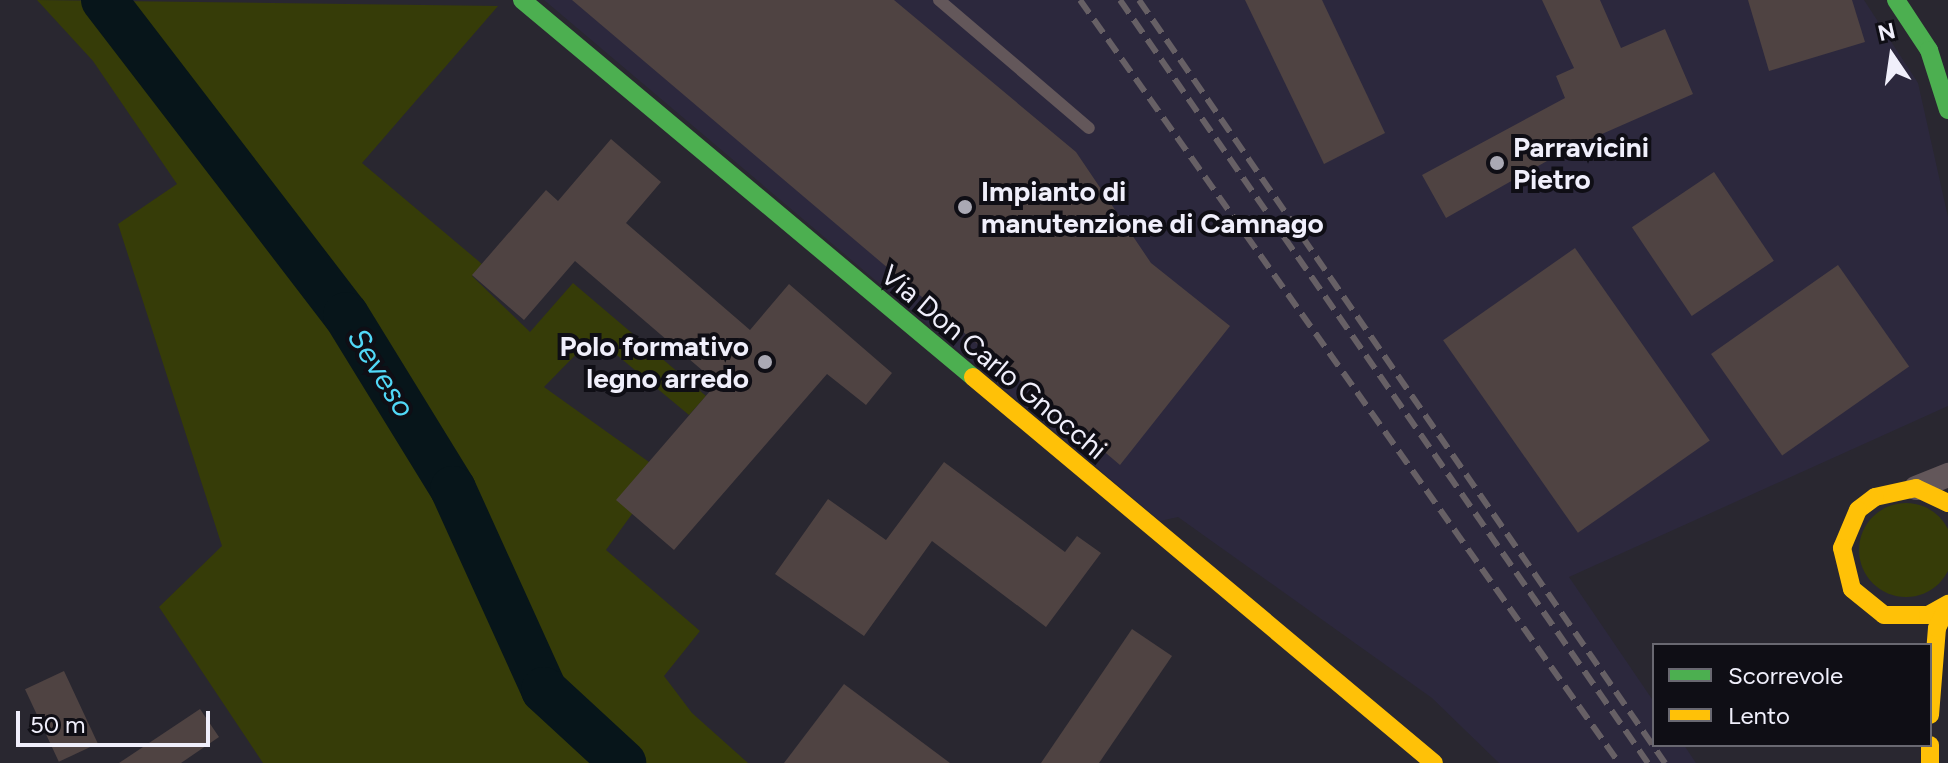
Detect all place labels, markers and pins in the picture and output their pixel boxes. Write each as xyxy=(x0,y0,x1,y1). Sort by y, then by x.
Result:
place label: Parravicini Pietro xyxy=(1513,130,1649,196)
marker: Parravicini Pietro xyxy=(1488,154,1506,172)
place label: Impianto di manutenzione di Camnago xyxy=(981,174,1324,240)
marker: Impianto di manutenzione di Camnago xyxy=(956,198,974,216)
place label: Polo formativo legno arredo xyxy=(559,329,749,395)
marker: Polo formativo legno arredo xyxy=(756,353,774,371)

